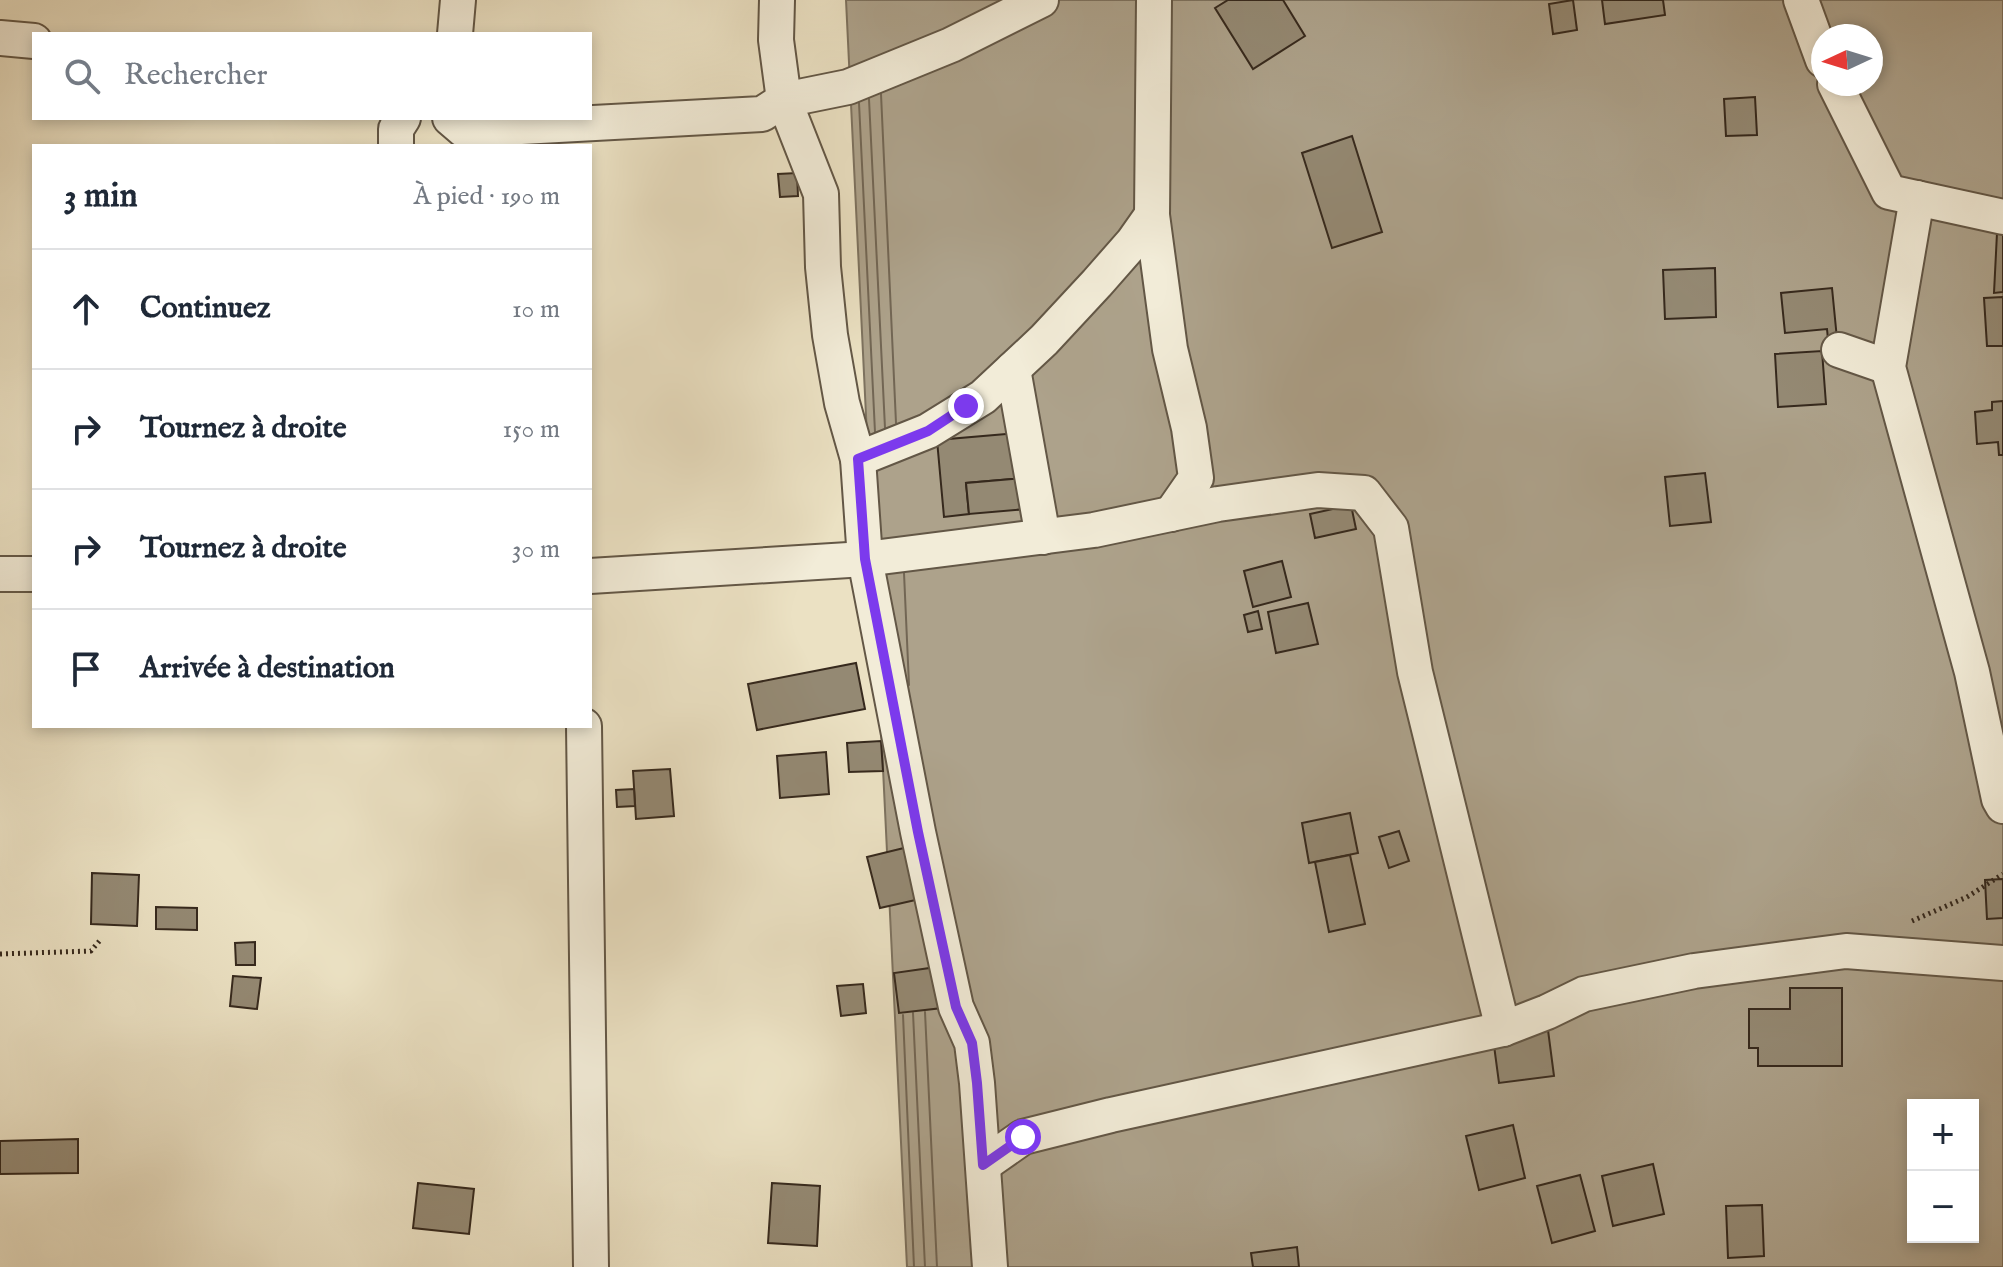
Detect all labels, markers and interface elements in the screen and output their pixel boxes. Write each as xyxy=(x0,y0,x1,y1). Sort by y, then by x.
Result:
north arrow xyxy=(1811,24,1883,96)
search box xyxy=(32,32,592,120)
icon: search xyxy=(60,54,104,98)
text: Rechercher xyxy=(124,57,268,95)
text: 3 min xyxy=(64,175,138,218)
text: À pied · 190 m xyxy=(413,180,560,213)
icon: ahead xyxy=(64,287,108,331)
text: Continuez xyxy=(140,290,271,328)
text: 10 m xyxy=(512,293,560,326)
route end xyxy=(948,388,984,424)
icon: right xyxy=(64,407,108,451)
text: Tournez à droite xyxy=(140,410,347,448)
text: 150 m xyxy=(502,413,560,446)
icon: right xyxy=(64,527,108,571)
text: Tournez à droite xyxy=(140,530,347,568)
text: 30 m xyxy=(512,533,560,566)
icon: arrive xyxy=(64,647,108,691)
text: Arrivée à destination xyxy=(140,650,395,688)
map controls xyxy=(1907,1099,1979,1243)
button: + xyxy=(1907,1099,1979,1171)
route start xyxy=(1005,1119,1041,1155)
button: − xyxy=(1907,1171,1979,1243)

